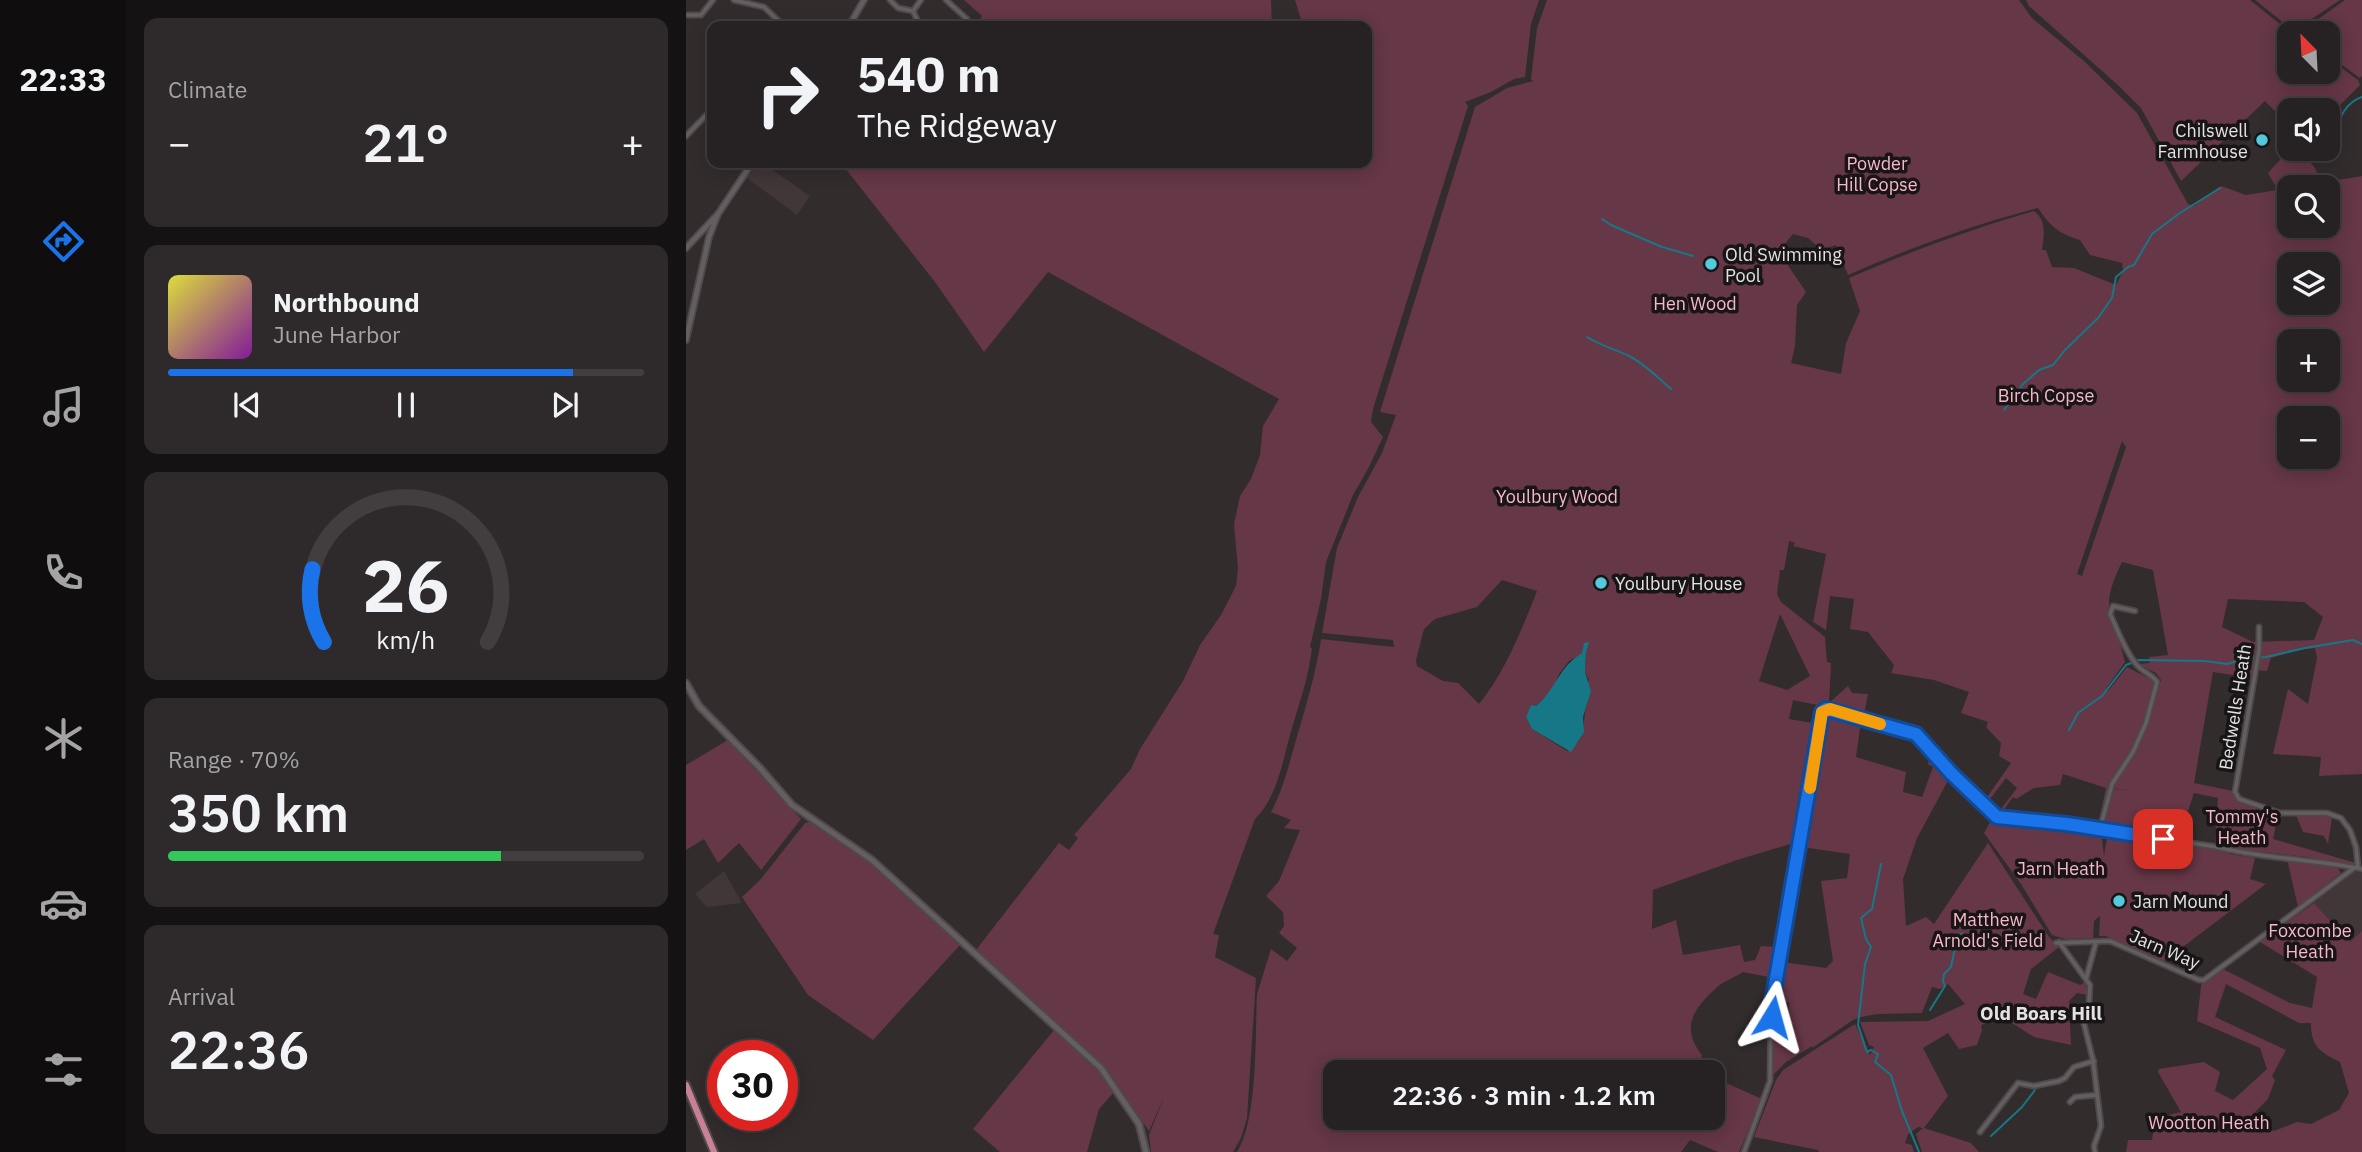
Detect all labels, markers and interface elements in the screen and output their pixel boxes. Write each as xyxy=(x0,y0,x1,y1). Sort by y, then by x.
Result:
north arrow xyxy=(2277,21,2340,84)
map controls xyxy=(2277,21,2340,469)
text: 540 m xyxy=(857,42,1001,105)
icon: right xyxy=(742,49,833,140)
text: 22:33 xyxy=(19,58,107,100)
text: Climate xyxy=(168,74,247,104)
button: sound xyxy=(2277,98,2340,161)
text: The Ridgeway xyxy=(857,104,1057,146)
text: 21° xyxy=(363,109,449,176)
text: − xyxy=(168,118,191,167)
text: + xyxy=(621,118,644,167)
place label: Chilswell Farmhouse xyxy=(2158,119,2248,163)
marker: Chilswell Farmhouse xyxy=(2254,132,2270,148)
park label: Powder Hill Copse xyxy=(1836,152,1918,196)
button: search xyxy=(2277,175,2340,238)
icon: directions xyxy=(39,217,88,266)
place label: Old Swimming Pool xyxy=(1725,243,1842,287)
button: layers xyxy=(2277,252,2340,315)
marker: Old Swimming Pool xyxy=(1703,256,1719,272)
text: Northbound xyxy=(273,285,420,319)
park label: Hen Wood xyxy=(1653,292,1737,315)
text: June Harbor xyxy=(273,319,401,349)
button: + xyxy=(2277,329,2340,392)
icon: music xyxy=(39,382,88,431)
park label: Birch Copse xyxy=(1998,384,2094,407)
icon: previous xyxy=(228,386,266,424)
icon: pause xyxy=(387,386,425,424)
icon: next xyxy=(546,386,584,424)
button: − xyxy=(2277,406,2340,469)
park label: Youlbury Wood xyxy=(1496,485,1618,508)
text: 26 xyxy=(362,537,450,632)
icon: phone xyxy=(39,548,88,597)
place label: Youlbury House xyxy=(1615,572,1742,595)
marker: Youlbury House xyxy=(1593,575,1609,591)
text: km/h xyxy=(377,623,435,656)
street label: Bedwells Heath xyxy=(2214,642,2256,772)
icon: climate xyxy=(39,714,88,763)
text: Range · 70% xyxy=(168,744,300,774)
text: 350 km xyxy=(168,779,349,846)
park label: Tommy's Heath xyxy=(2206,805,2278,849)
pin xyxy=(2133,809,2193,869)
icon: arrive xyxy=(2144,820,2182,858)
park label: Jarn Heath xyxy=(2017,857,2105,880)
icon: car xyxy=(39,879,88,928)
place label: Jarn Mound xyxy=(2133,890,2228,913)
marker: Jarn Mound xyxy=(2111,893,2127,909)
park label: Matthew Arnold's Field xyxy=(1933,908,2043,952)
park label: Foxcombe Heath xyxy=(2268,919,2352,963)
street label: Jarn Way xyxy=(2126,924,2204,974)
position arrow xyxy=(1735,980,1809,1054)
text: Arrival xyxy=(168,981,235,1011)
district label: Old Boars Hill xyxy=(1980,1001,2102,1025)
text: 22:36 xyxy=(168,1016,309,1083)
speed limit sign: 30 xyxy=(707,1040,798,1131)
icon: filters xyxy=(39,1045,88,1094)
text: 22:36 · 3 min · 1.2 km xyxy=(1392,1078,1656,1112)
park label: Wootton Heath xyxy=(2148,1111,2270,1134)

